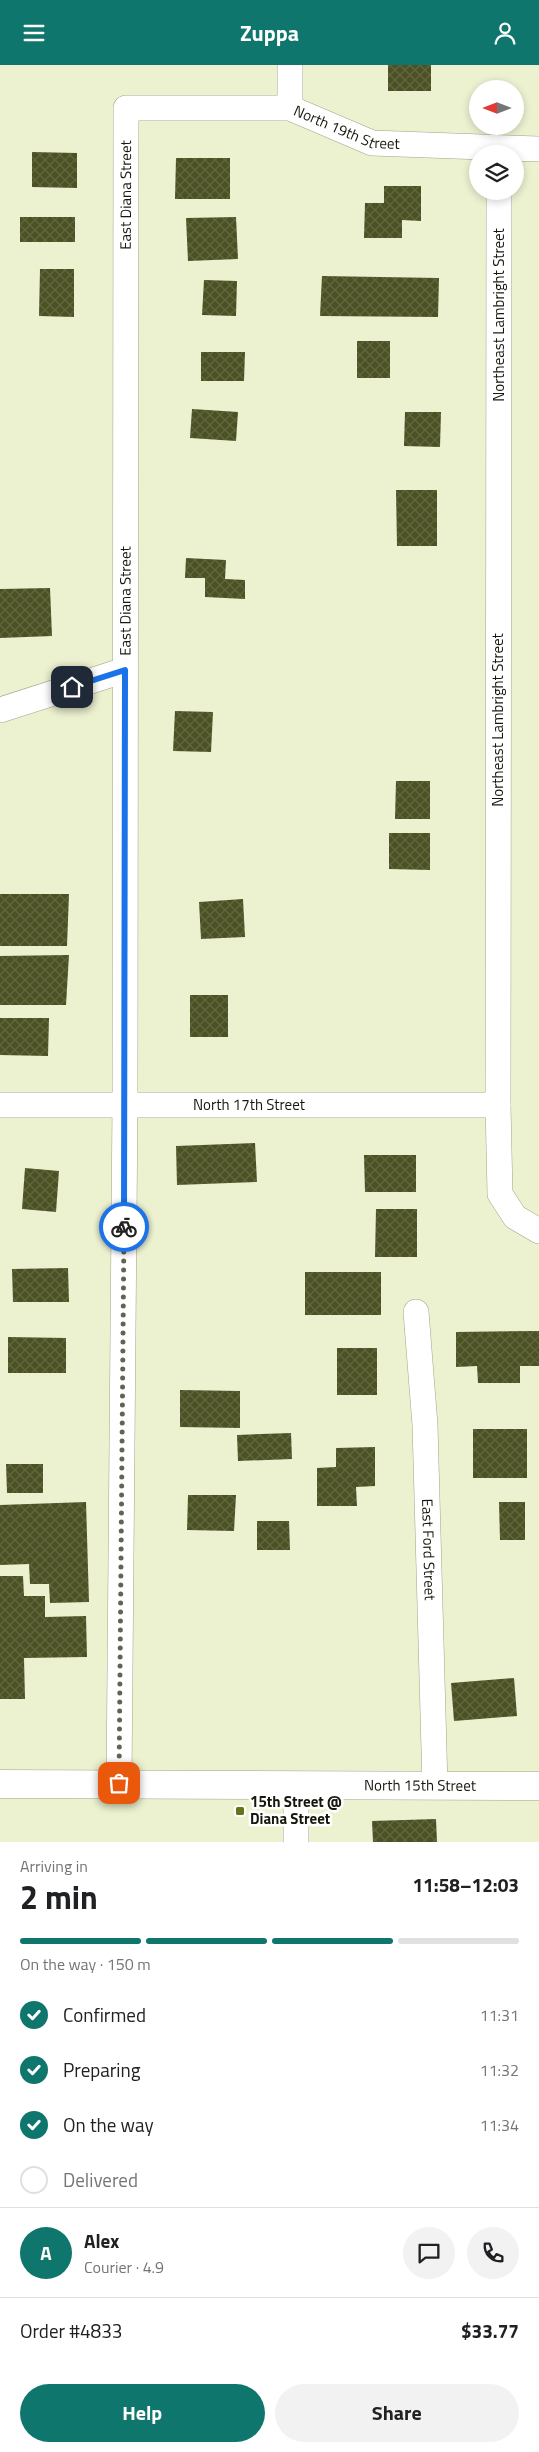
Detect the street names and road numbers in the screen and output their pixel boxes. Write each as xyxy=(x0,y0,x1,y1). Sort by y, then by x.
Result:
street label: North 19th Street xyxy=(290,99,401,155)
street label: East Diana Street xyxy=(114,140,137,250)
street label: Northeast Lambright Street xyxy=(487,227,510,402)
street label: East Diana Street xyxy=(113,546,137,656)
street label: Northeast Lambright Street xyxy=(486,632,509,807)
street label: North 17th Street xyxy=(193,1093,306,1116)
street label: East Ford Street xyxy=(416,1498,442,1602)
street label: North 15th Street xyxy=(364,1773,477,1797)

